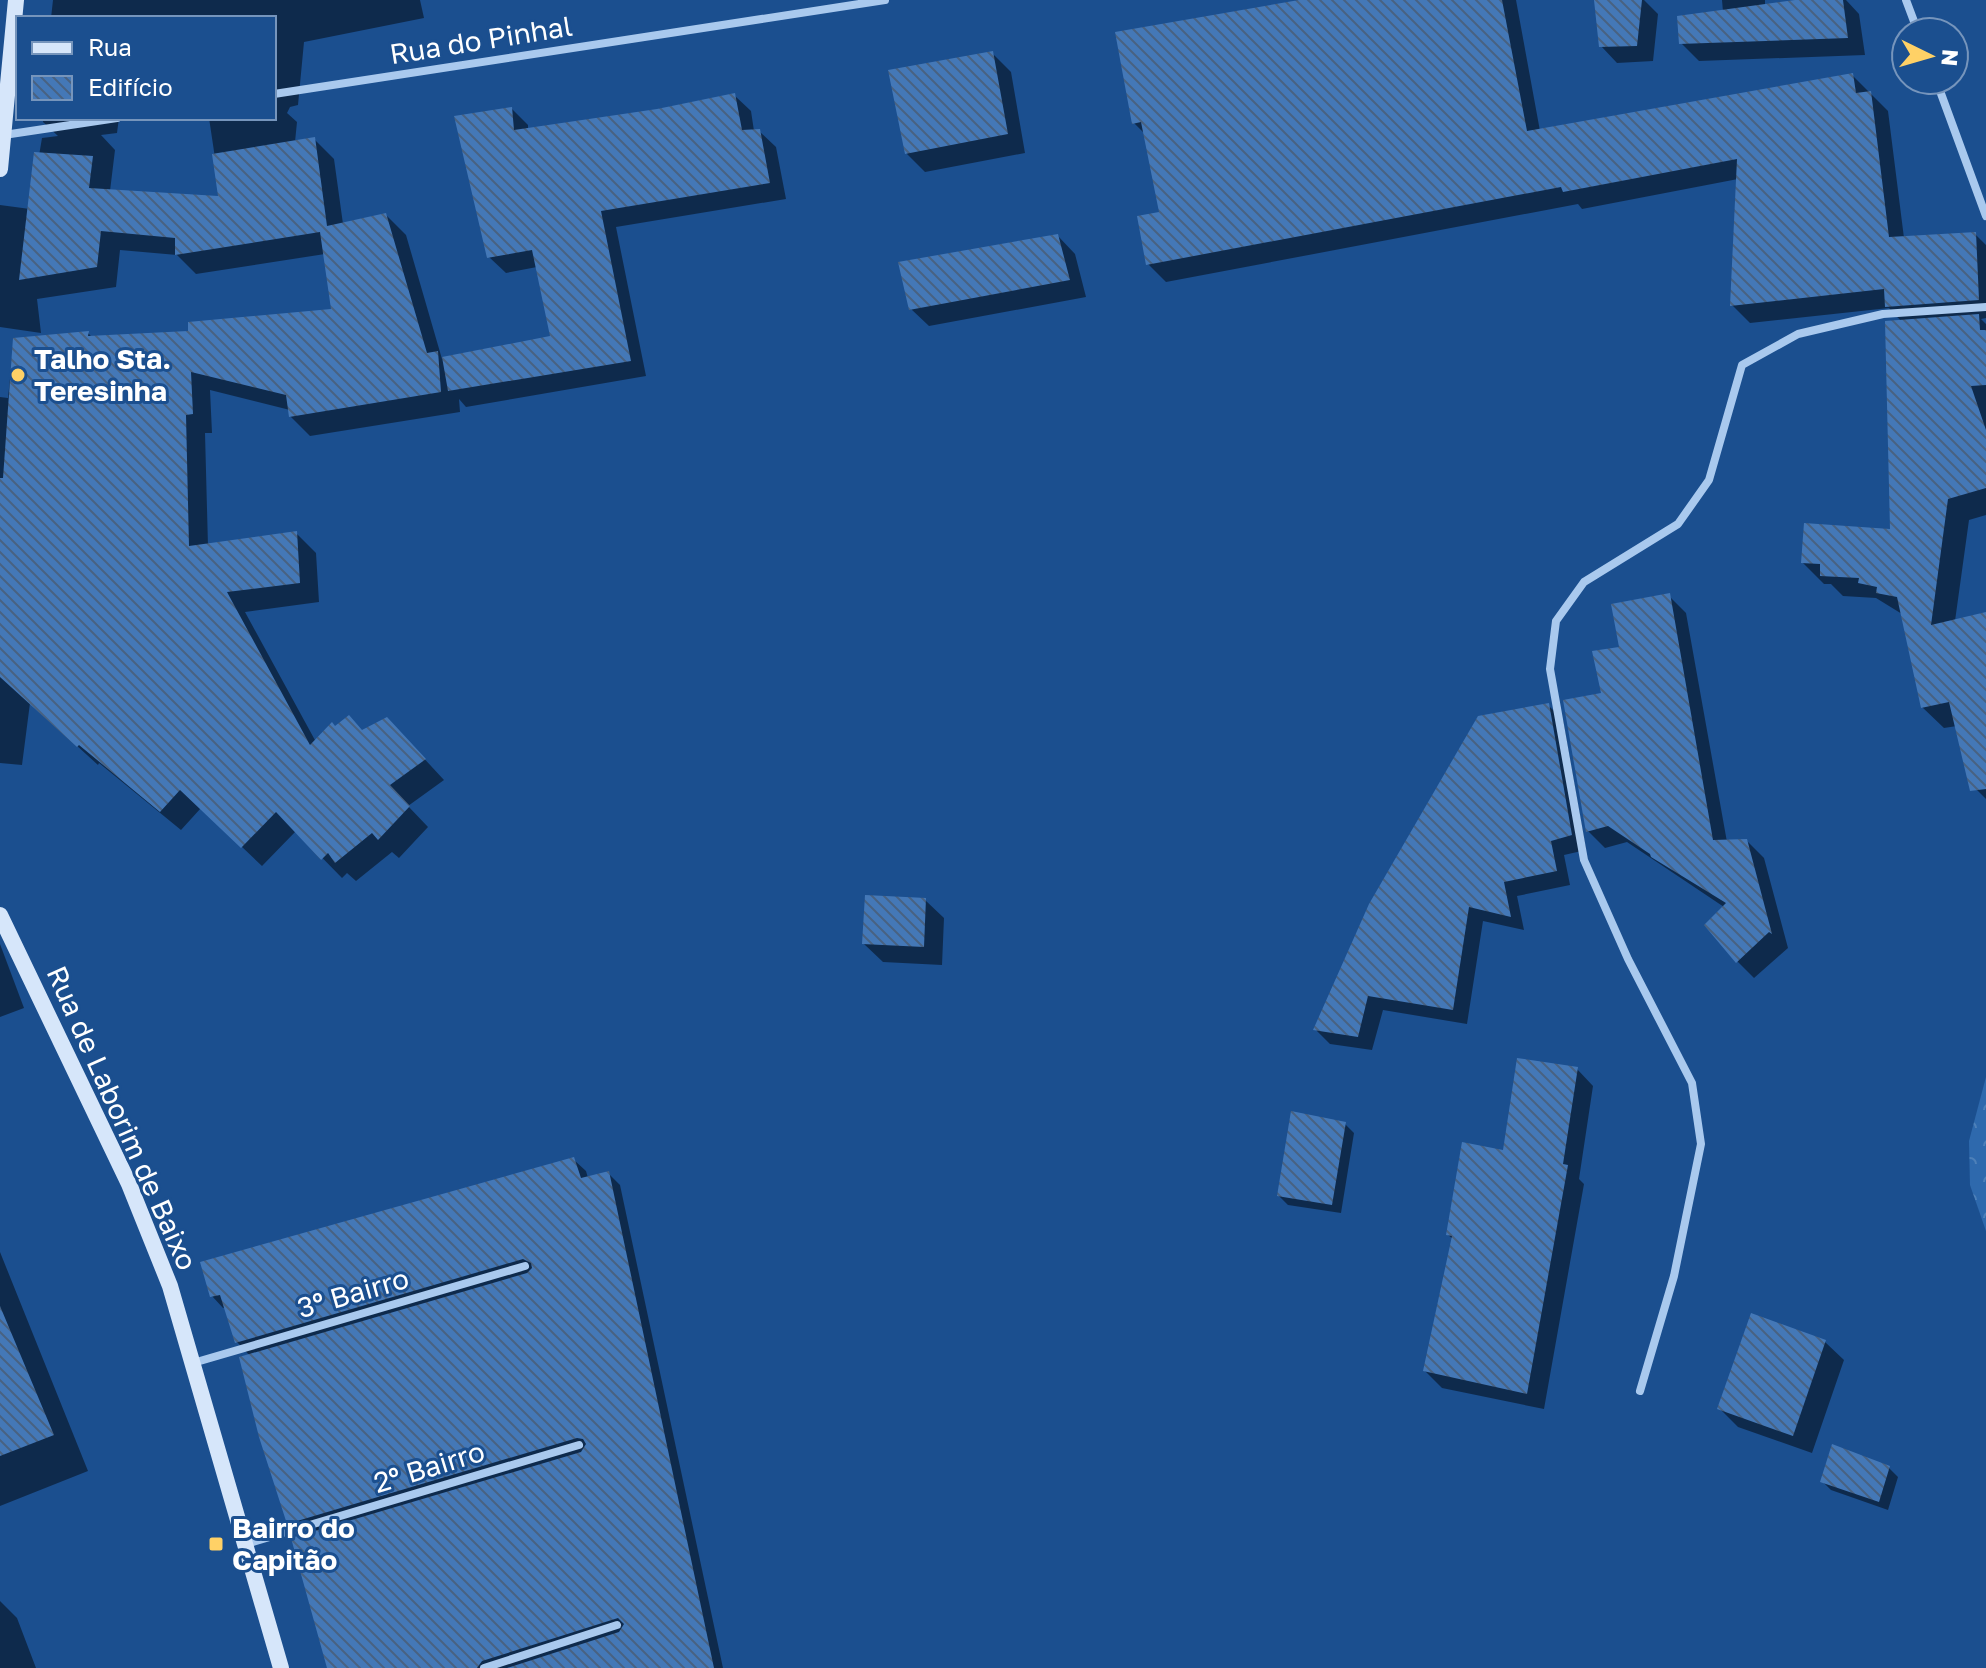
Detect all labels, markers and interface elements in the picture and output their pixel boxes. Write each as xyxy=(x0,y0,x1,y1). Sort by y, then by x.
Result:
street label: Rua do Pinhal xyxy=(387,9,575,70)
legend xyxy=(16,16,276,120)
north arrow xyxy=(1890,16,1970,96)
text: Rua xyxy=(88,32,132,61)
text: N xyxy=(1936,48,1965,67)
text: Edifício xyxy=(88,72,173,101)
place label: Talho Stª. Teresinha xyxy=(34,342,171,407)
marker: Talho Stª. Teresinha xyxy=(9,366,27,384)
street label: Rua de Laborim de Baixo xyxy=(40,961,204,1275)
street label: 3º Bairro xyxy=(293,1261,412,1324)
street label: 2º Bairro xyxy=(369,1434,488,1499)
place label: Bairro do Capitão xyxy=(232,1511,355,1576)
marker: Bairro do Capitão xyxy=(207,1535,225,1553)

